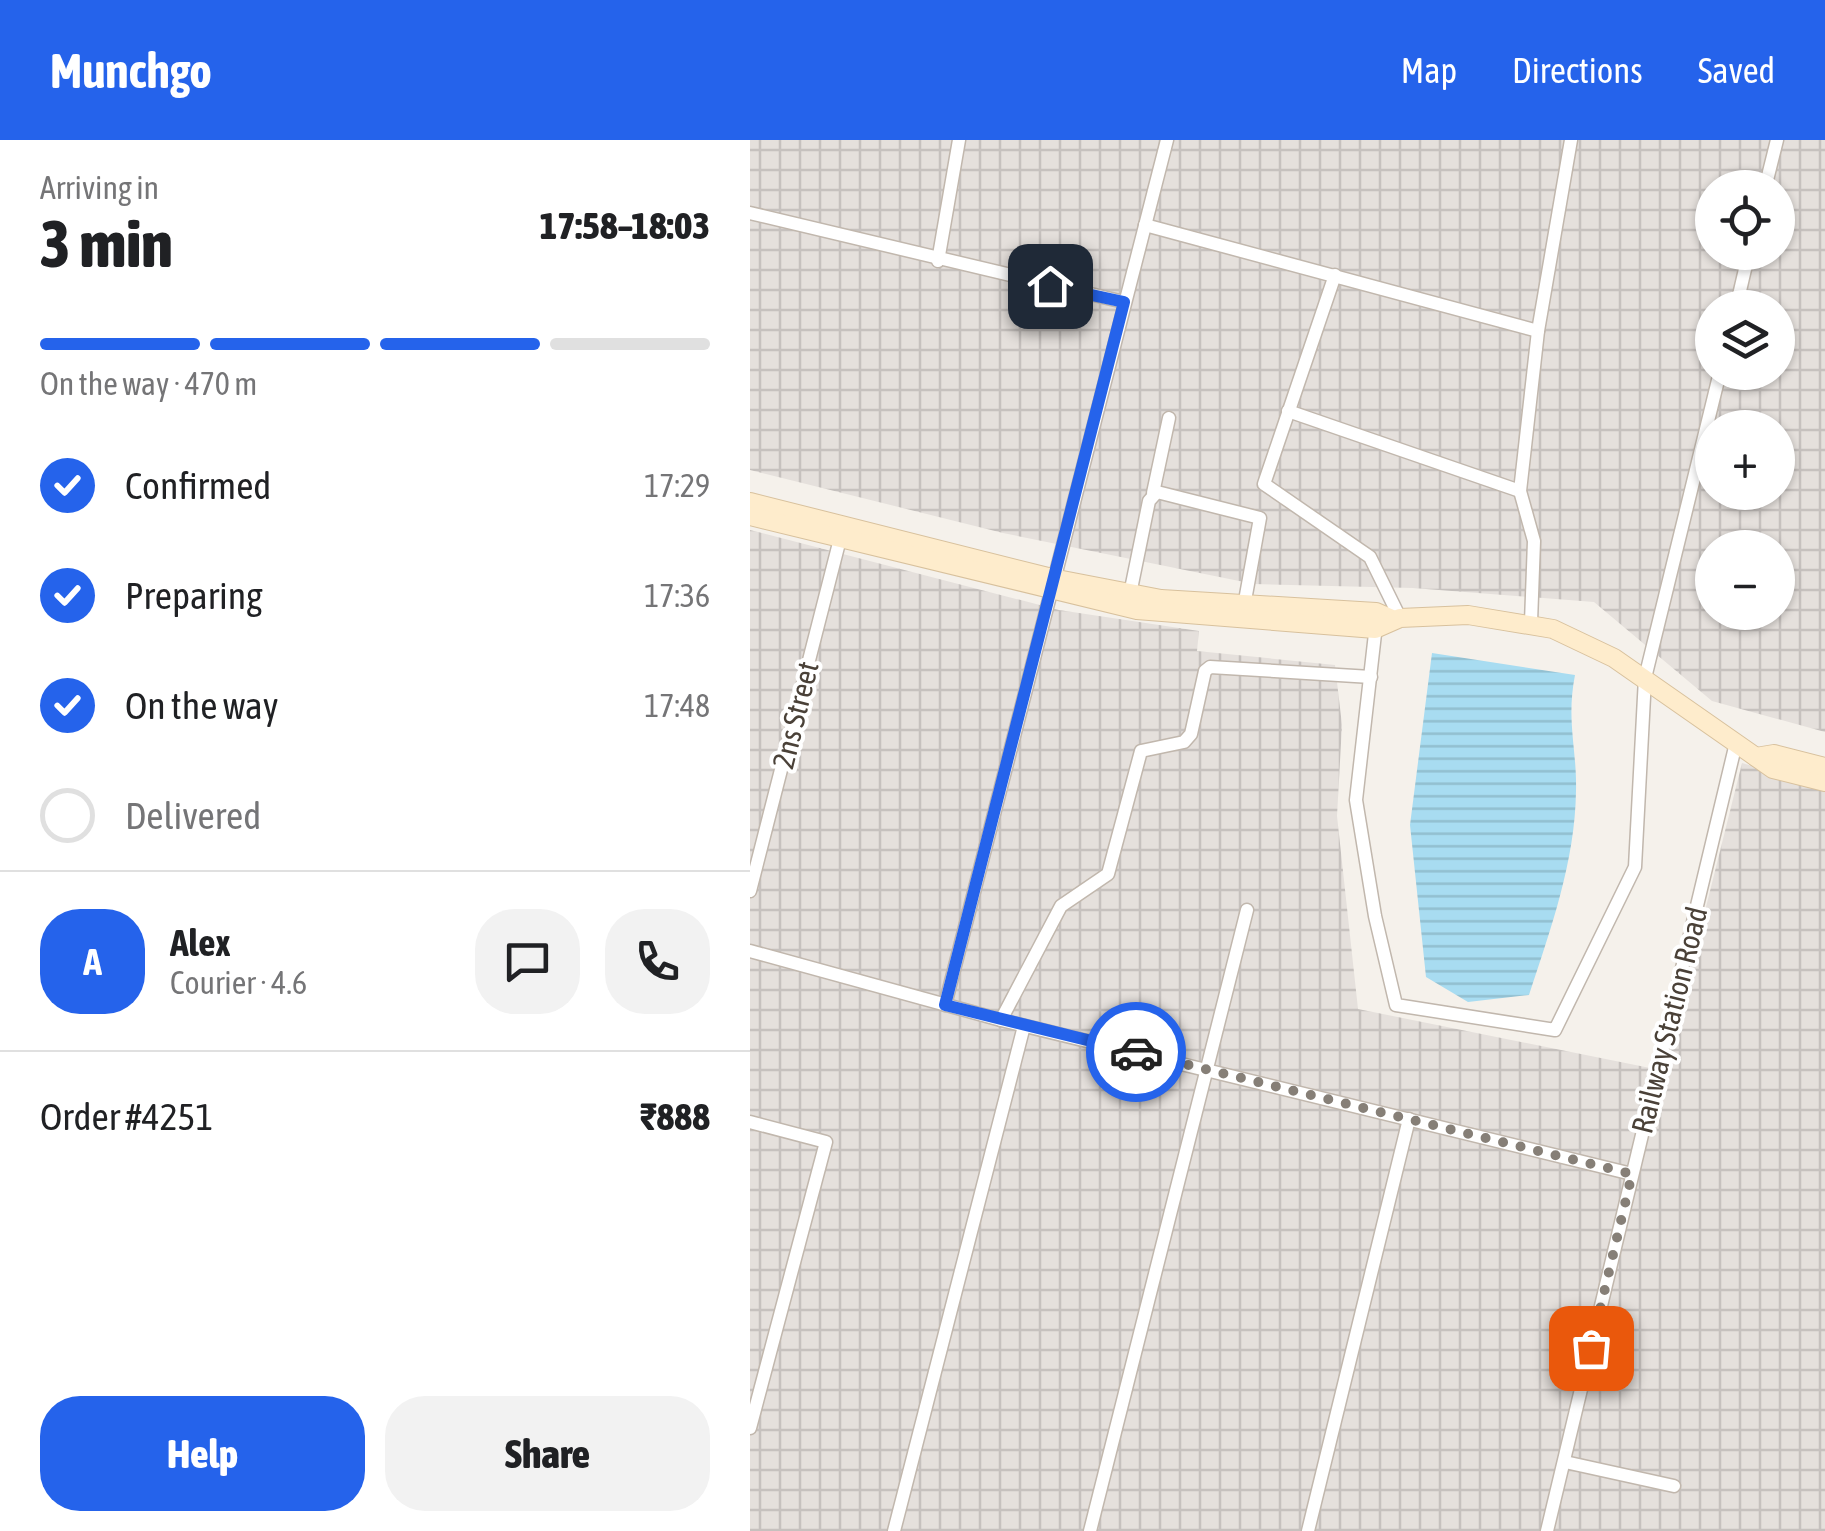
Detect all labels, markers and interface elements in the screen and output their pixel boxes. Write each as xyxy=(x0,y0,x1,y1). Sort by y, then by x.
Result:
text: Munchgo xyxy=(50,43,212,98)
text: Map xyxy=(1401,50,1457,90)
text: Directions xyxy=(1512,50,1643,90)
text: Saved xyxy=(1698,50,1775,90)
text: Arriving in xyxy=(40,169,159,206)
map controls xyxy=(1695,170,1795,630)
button: locate xyxy=(1695,170,1795,270)
text: 17:58–18:03 xyxy=(540,204,710,247)
text: 3 min xyxy=(40,206,173,281)
pin xyxy=(1008,244,1093,329)
icon: home xyxy=(1023,259,1078,314)
button: layers xyxy=(1695,290,1795,390)
text: On the way · 470 m xyxy=(40,365,257,402)
button: + xyxy=(1695,410,1795,510)
icon: check xyxy=(40,458,95,513)
text: Confirmed xyxy=(125,464,271,507)
text: 17:29 xyxy=(644,467,710,504)
button: − xyxy=(1695,530,1795,630)
icon: check xyxy=(40,568,95,623)
text: Preparing xyxy=(125,574,263,617)
text: 17:36 xyxy=(644,577,710,614)
street label: 2ns Street xyxy=(765,658,825,772)
icon: check xyxy=(40,678,95,733)
text: On the way xyxy=(125,684,278,727)
text: 17:48 xyxy=(644,687,710,724)
text: Delivered xyxy=(125,794,261,837)
street label: Railway Station Road xyxy=(1624,903,1714,1137)
button: chat xyxy=(475,909,580,1014)
button: phone xyxy=(605,909,710,1014)
text: Alex xyxy=(170,921,231,964)
text: A xyxy=(83,940,102,983)
text: Courier · 4.6 xyxy=(170,964,307,1001)
courier xyxy=(1086,1002,1186,1102)
icon: car xyxy=(1109,1025,1164,1080)
text: Order #4251 xyxy=(40,1095,213,1138)
text: ₹888 xyxy=(640,1095,710,1138)
pin xyxy=(1549,1306,1634,1391)
icon: bag xyxy=(1564,1321,1619,1376)
button: Help xyxy=(40,1396,365,1511)
button: Share xyxy=(385,1396,710,1511)

